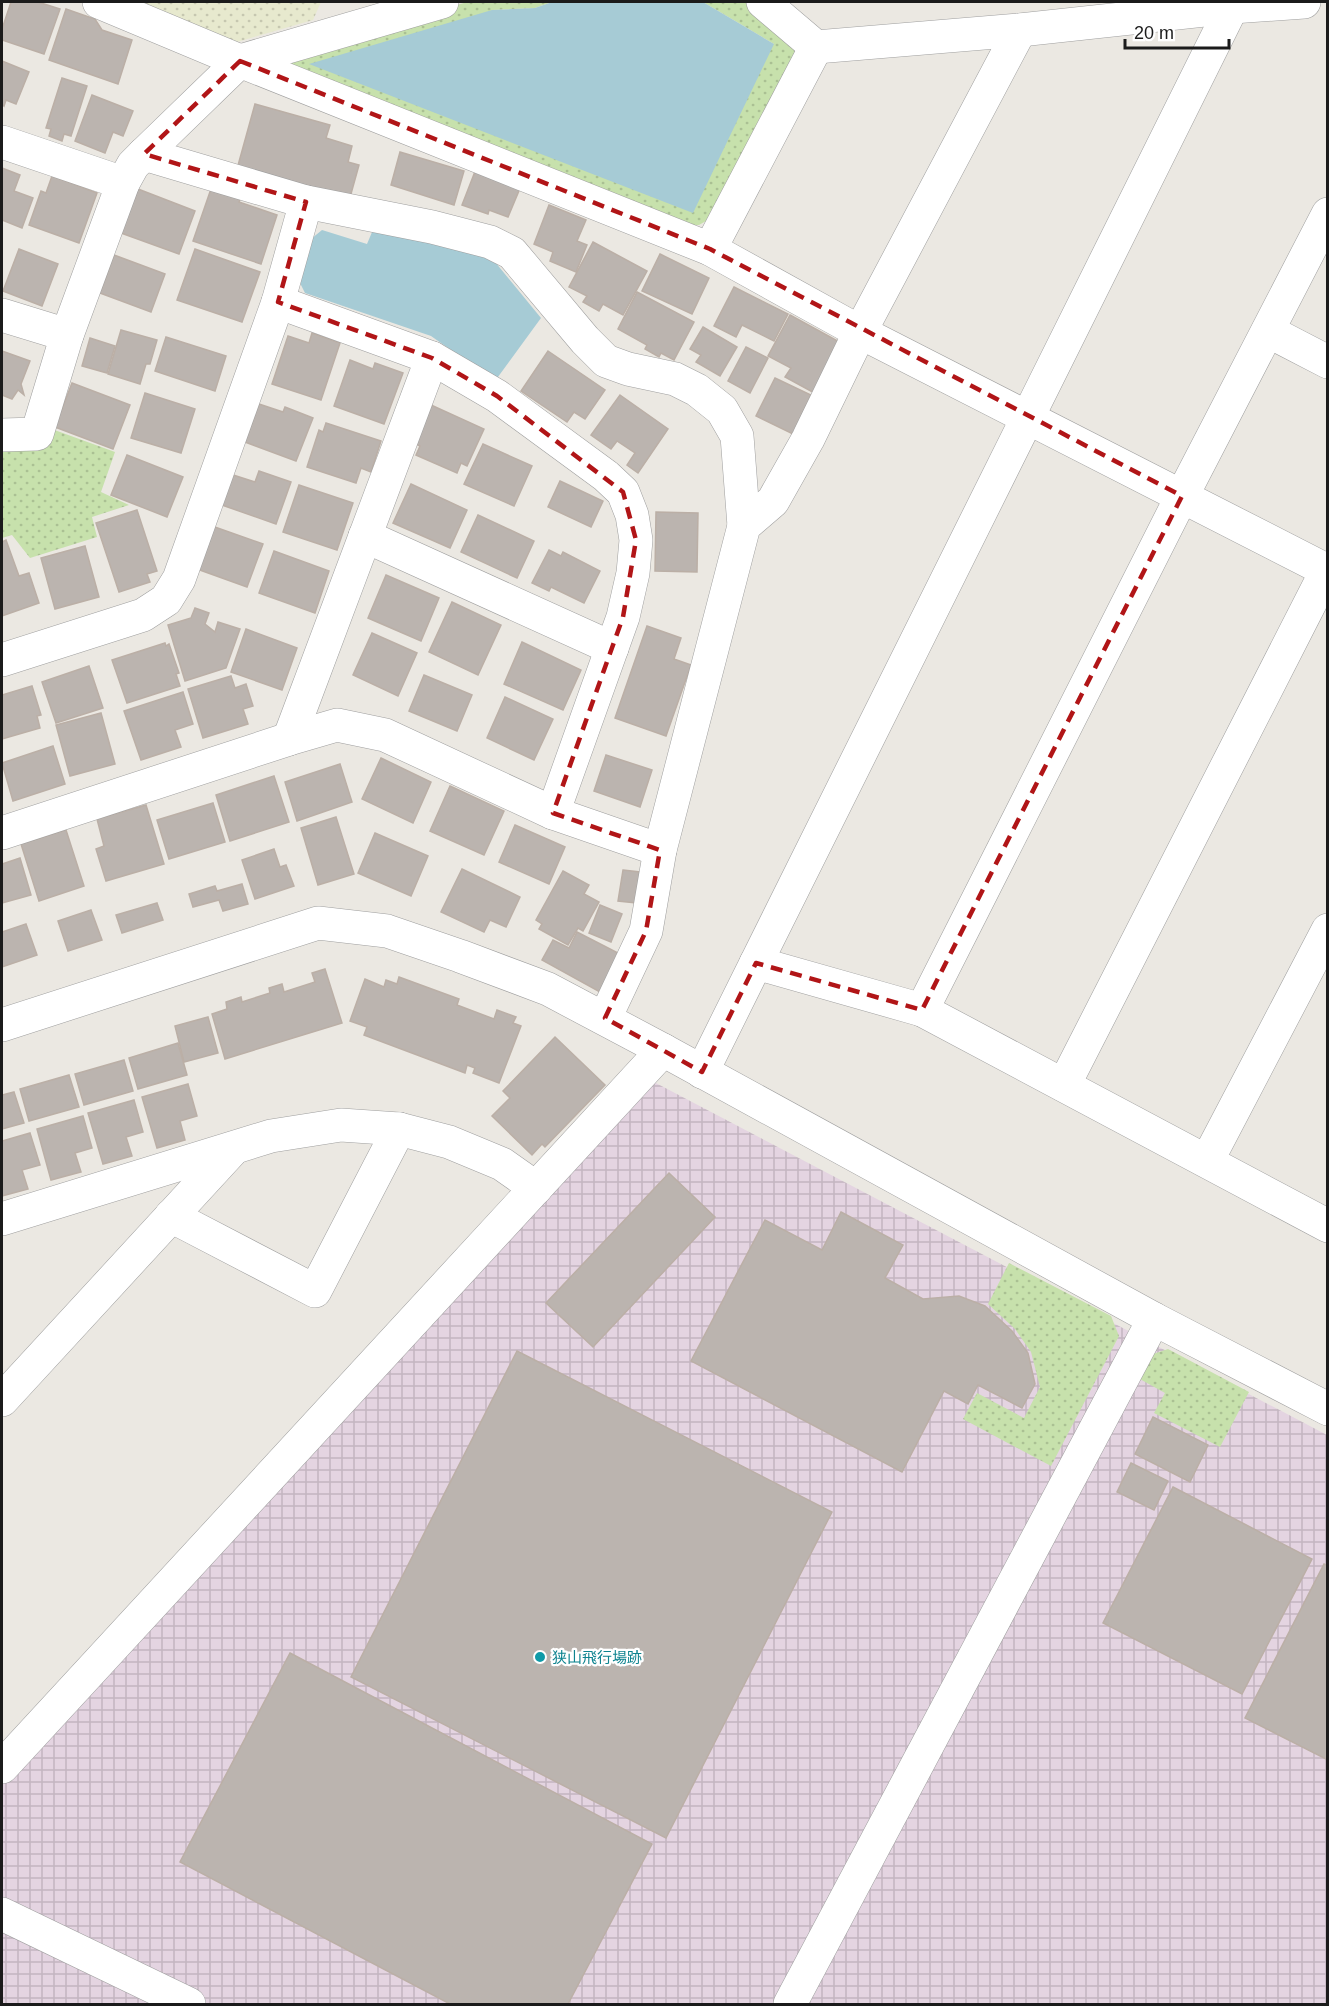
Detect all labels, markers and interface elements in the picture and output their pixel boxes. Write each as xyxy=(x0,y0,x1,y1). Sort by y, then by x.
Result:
scale bar xyxy=(1125,12,1228,50)
text: 20 m xyxy=(1134,23,1174,43)
place label: 狭山飛行場跡 xyxy=(552,1649,642,1666)
marker: 狭山飛行場跡 xyxy=(533,1650,547,1664)

